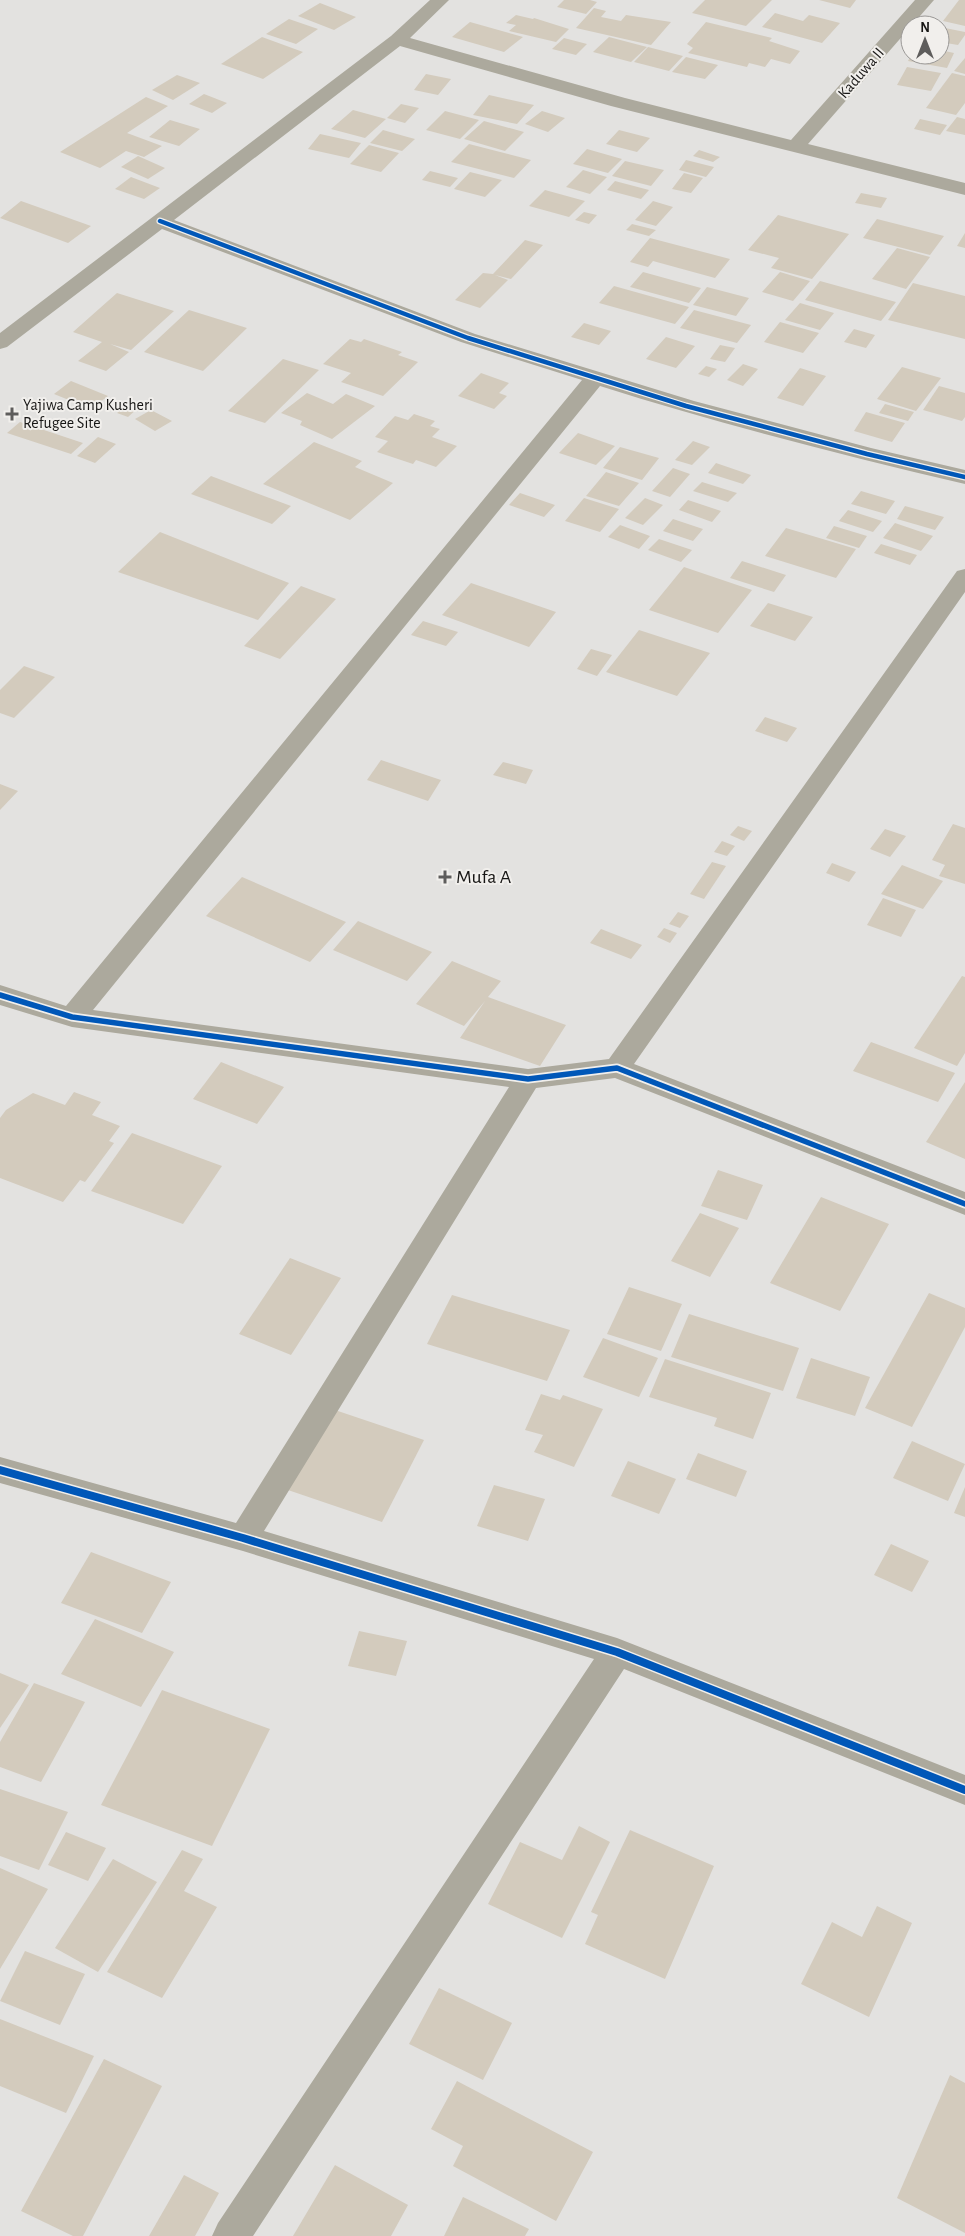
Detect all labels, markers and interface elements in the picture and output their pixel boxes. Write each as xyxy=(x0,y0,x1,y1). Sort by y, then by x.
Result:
north arrow xyxy=(900,15,950,65)
text: N xyxy=(920,21,930,35)
street label: Kaduwa II xyxy=(835,45,887,101)
place label: Yajiwa Camp Kusheri Refugee Site xyxy=(23,397,153,431)
marker: Yajiwa Camp Kusheri Refugee Site xyxy=(5,407,19,421)
place label: Mufa A xyxy=(456,867,512,887)
marker: Mufa A xyxy=(438,870,452,884)

